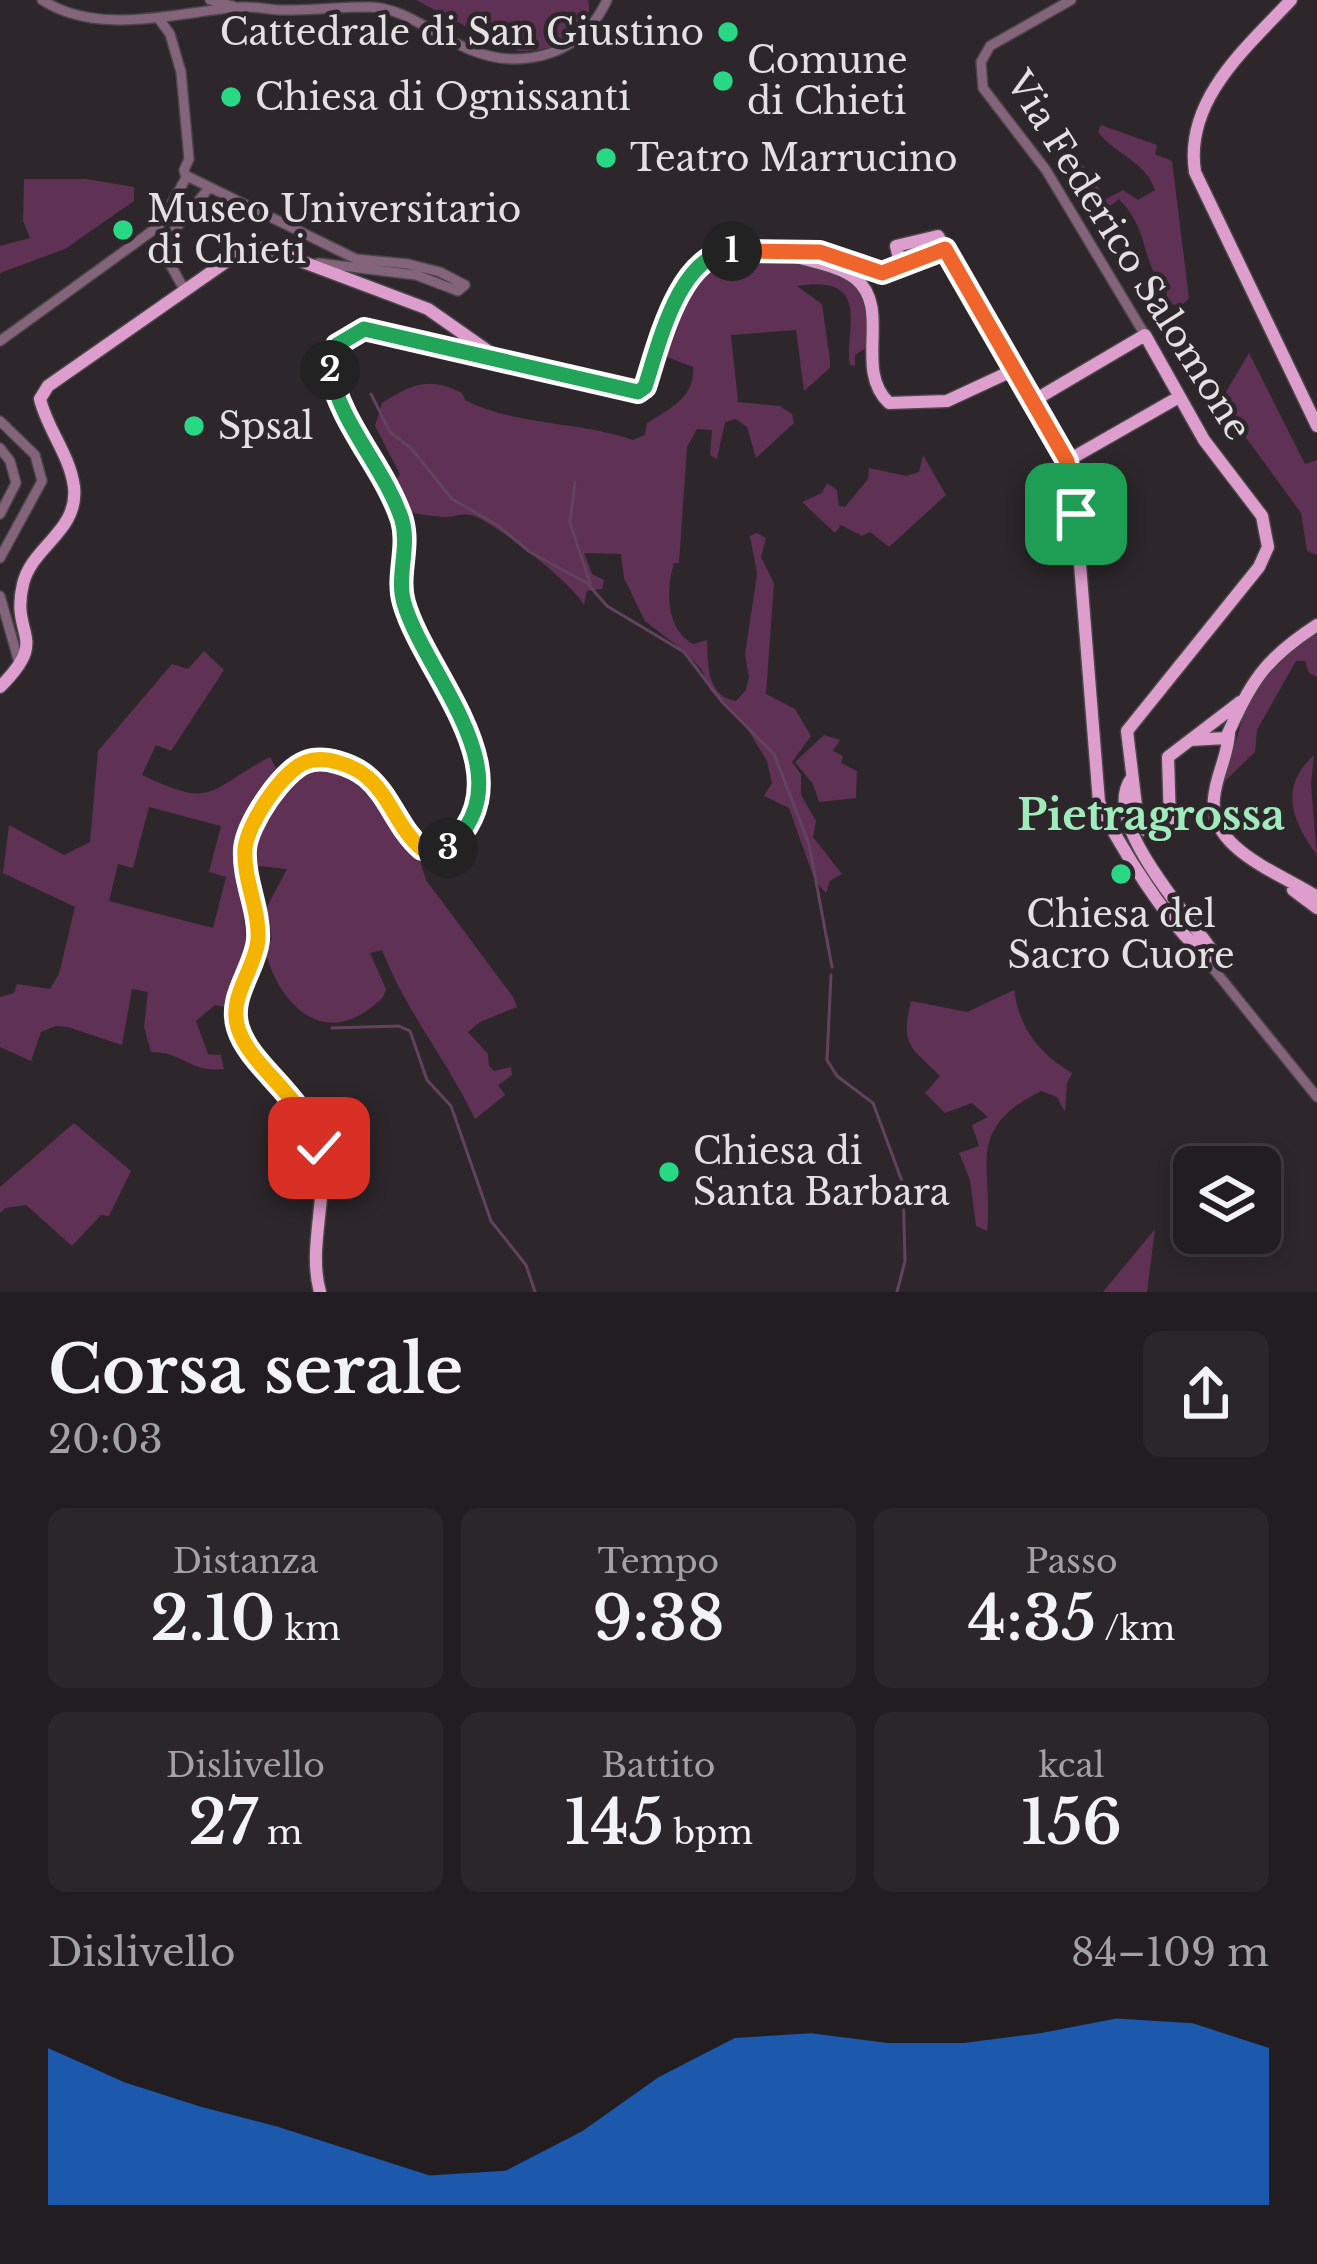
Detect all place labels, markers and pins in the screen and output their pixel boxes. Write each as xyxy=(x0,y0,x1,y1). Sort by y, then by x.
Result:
place label: Cattedrale di San Giustino xyxy=(220,10,704,55)
marker: Cattedrale di San Giustino xyxy=(715,19,741,45)
place label: Comune di Chieti xyxy=(747,38,908,124)
marker: Comune di Chieti xyxy=(710,68,736,94)
place label: Chiesa di Ognissanti xyxy=(255,75,630,120)
marker: Chiesa di Ognissanti xyxy=(218,84,244,110)
place label: Teatro Marrucino xyxy=(630,136,957,181)
marker: Teatro Marrucino xyxy=(593,145,619,171)
place label: Museo Universitario di Chieti xyxy=(147,187,521,273)
marker: Museo Universitario di Chieti xyxy=(110,217,136,243)
pin: 1 xyxy=(702,221,762,281)
pin: 2 xyxy=(300,340,360,400)
place label: Spsal xyxy=(218,404,313,449)
marker: Spsal xyxy=(181,413,207,439)
pin xyxy=(1025,463,1127,565)
pin: 3 xyxy=(418,818,478,878)
marker: Chiesa del Sacro Cuore xyxy=(1108,861,1134,887)
place label: Chiesa del Sacro Cuore xyxy=(1007,892,1235,978)
pin xyxy=(268,1097,370,1199)
place label: Chiesa di Santa Barbara xyxy=(693,1129,950,1215)
marker: Chiesa di Santa Barbara xyxy=(656,1159,682,1185)

